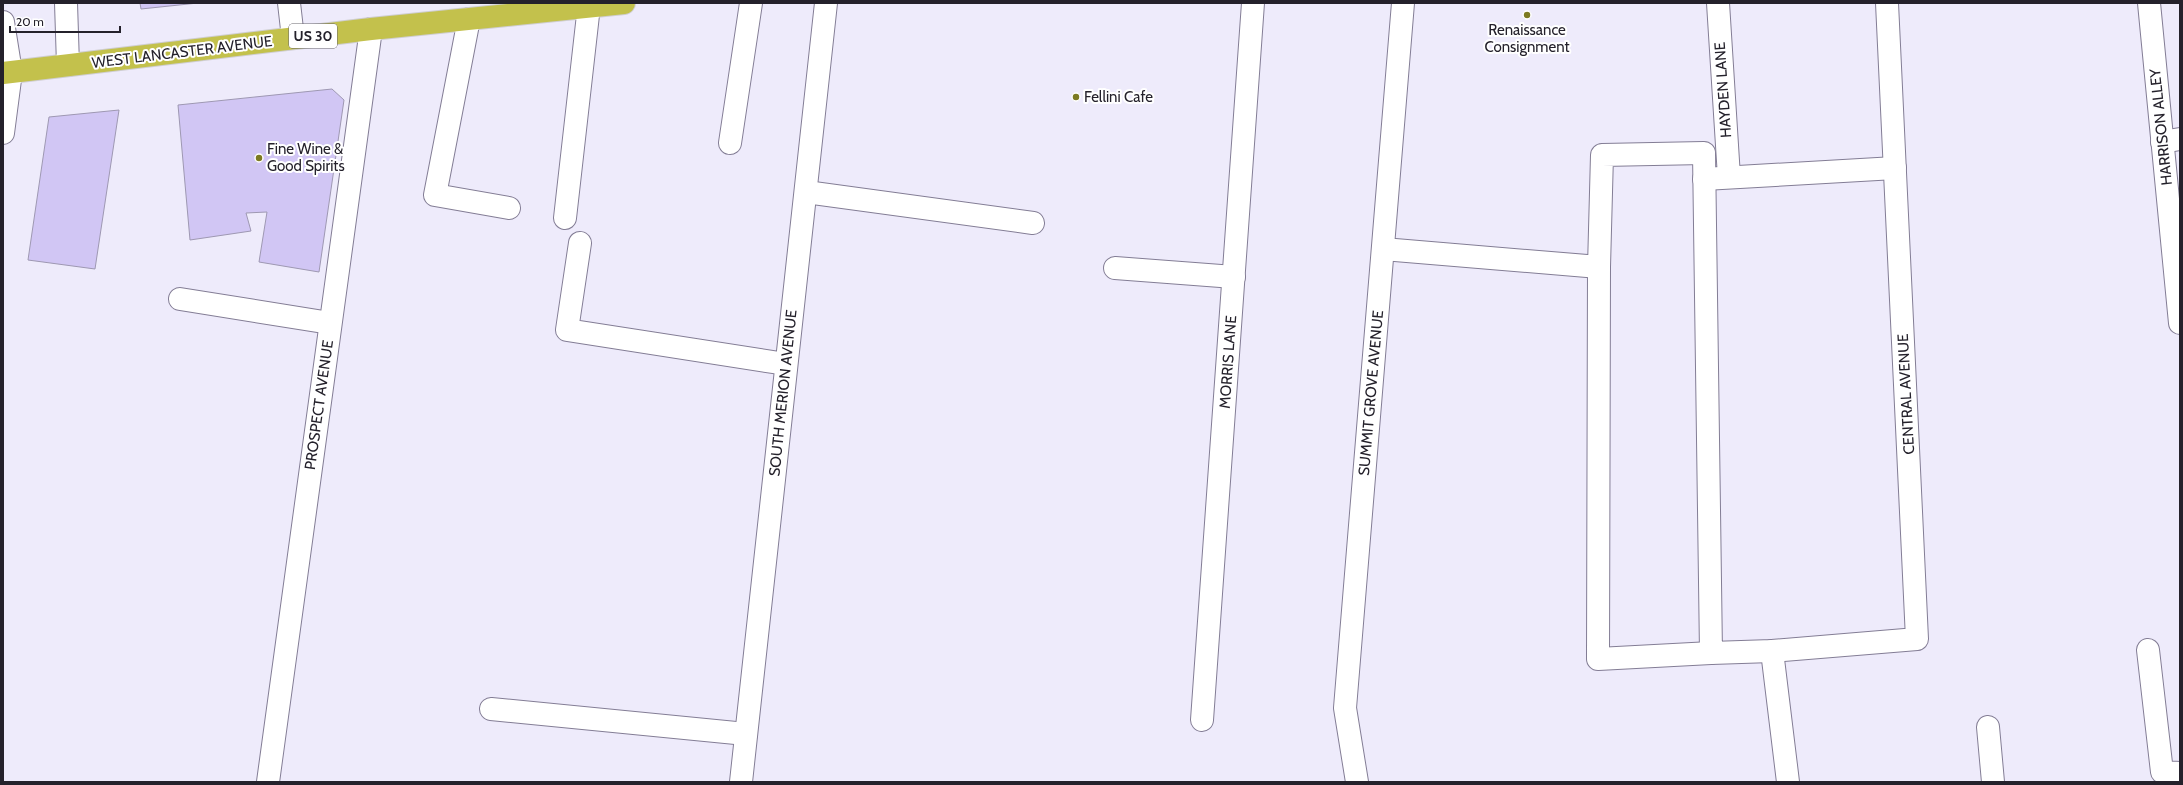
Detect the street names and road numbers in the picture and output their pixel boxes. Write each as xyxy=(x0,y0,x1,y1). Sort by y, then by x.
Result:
road number: US 30 xyxy=(289,24,337,48)
street label: WEST LANCASTER AVENUE xyxy=(91,32,273,72)
street label: HAYDEN LANE xyxy=(1711,41,1735,139)
street label: HARRISON ALLEY xyxy=(2146,67,2176,186)
street label: SOUTH MERION AVENUE xyxy=(765,309,801,477)
street label: SUMMIT GROVE AVENUE xyxy=(1355,310,1387,476)
street label: MORRIS LANE xyxy=(1216,315,1240,409)
street label: CENTRAL AVENUE xyxy=(1894,333,1918,455)
street label: PROSPECT AVENUE xyxy=(301,339,337,471)

